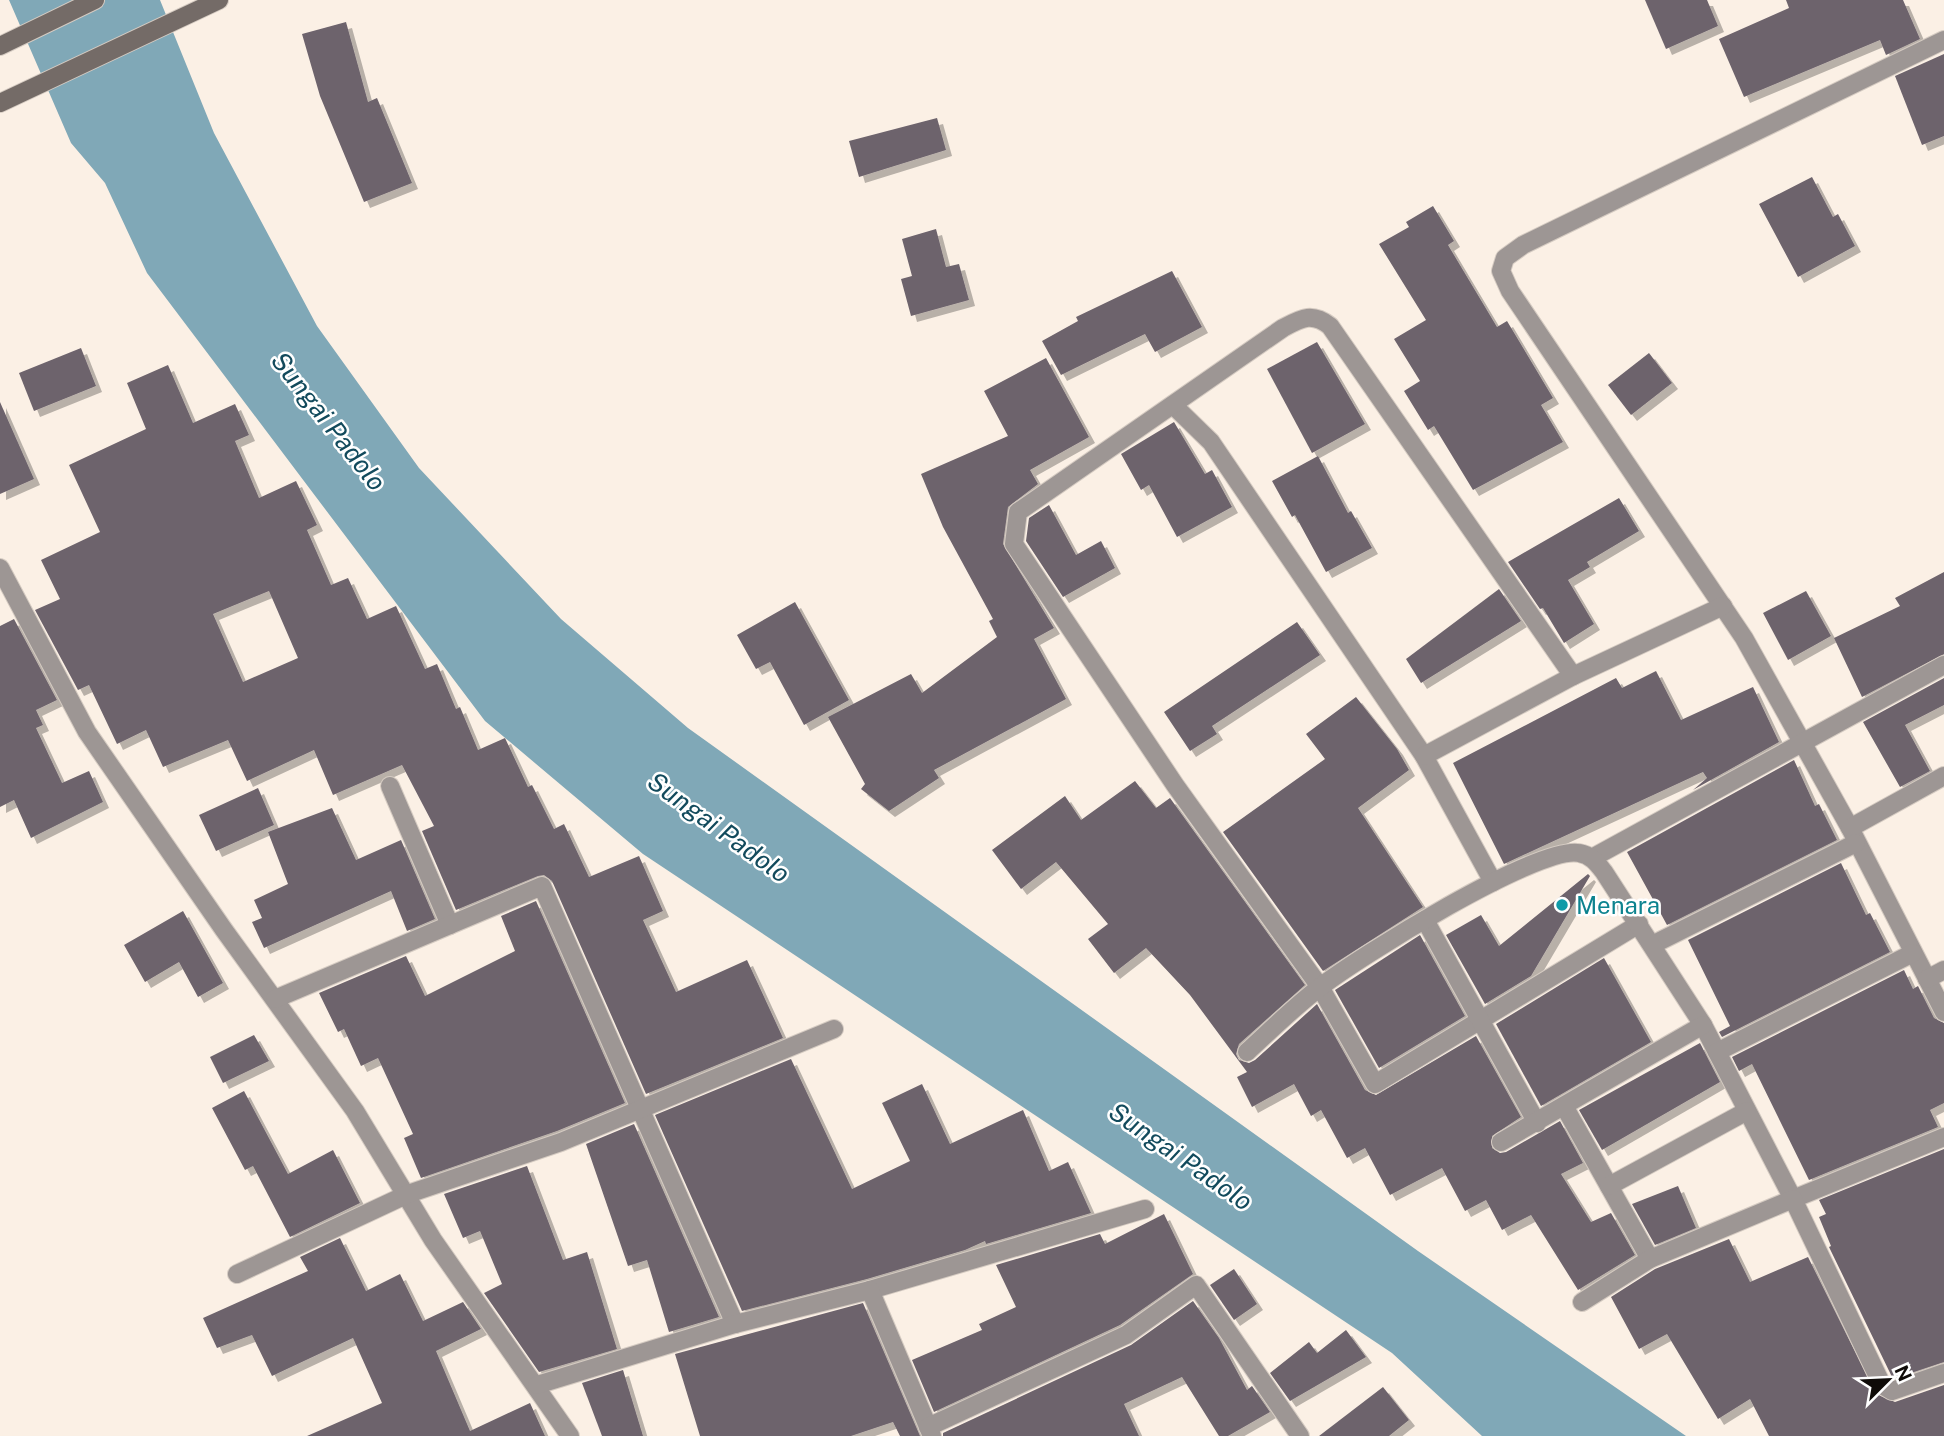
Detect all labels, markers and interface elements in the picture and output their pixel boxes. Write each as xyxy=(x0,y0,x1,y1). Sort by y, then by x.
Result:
water label: Sungai Padolo xyxy=(265,345,393,497)
water label: Sungai Padolo xyxy=(642,765,796,889)
place label: Menara xyxy=(1576,891,1660,919)
marker: Menara xyxy=(1554,897,1570,913)
water label: Sungai Padolo xyxy=(1103,1095,1259,1217)
north arrow xyxy=(1853,1345,1923,1415)
text: N xyxy=(1890,1362,1917,1384)

